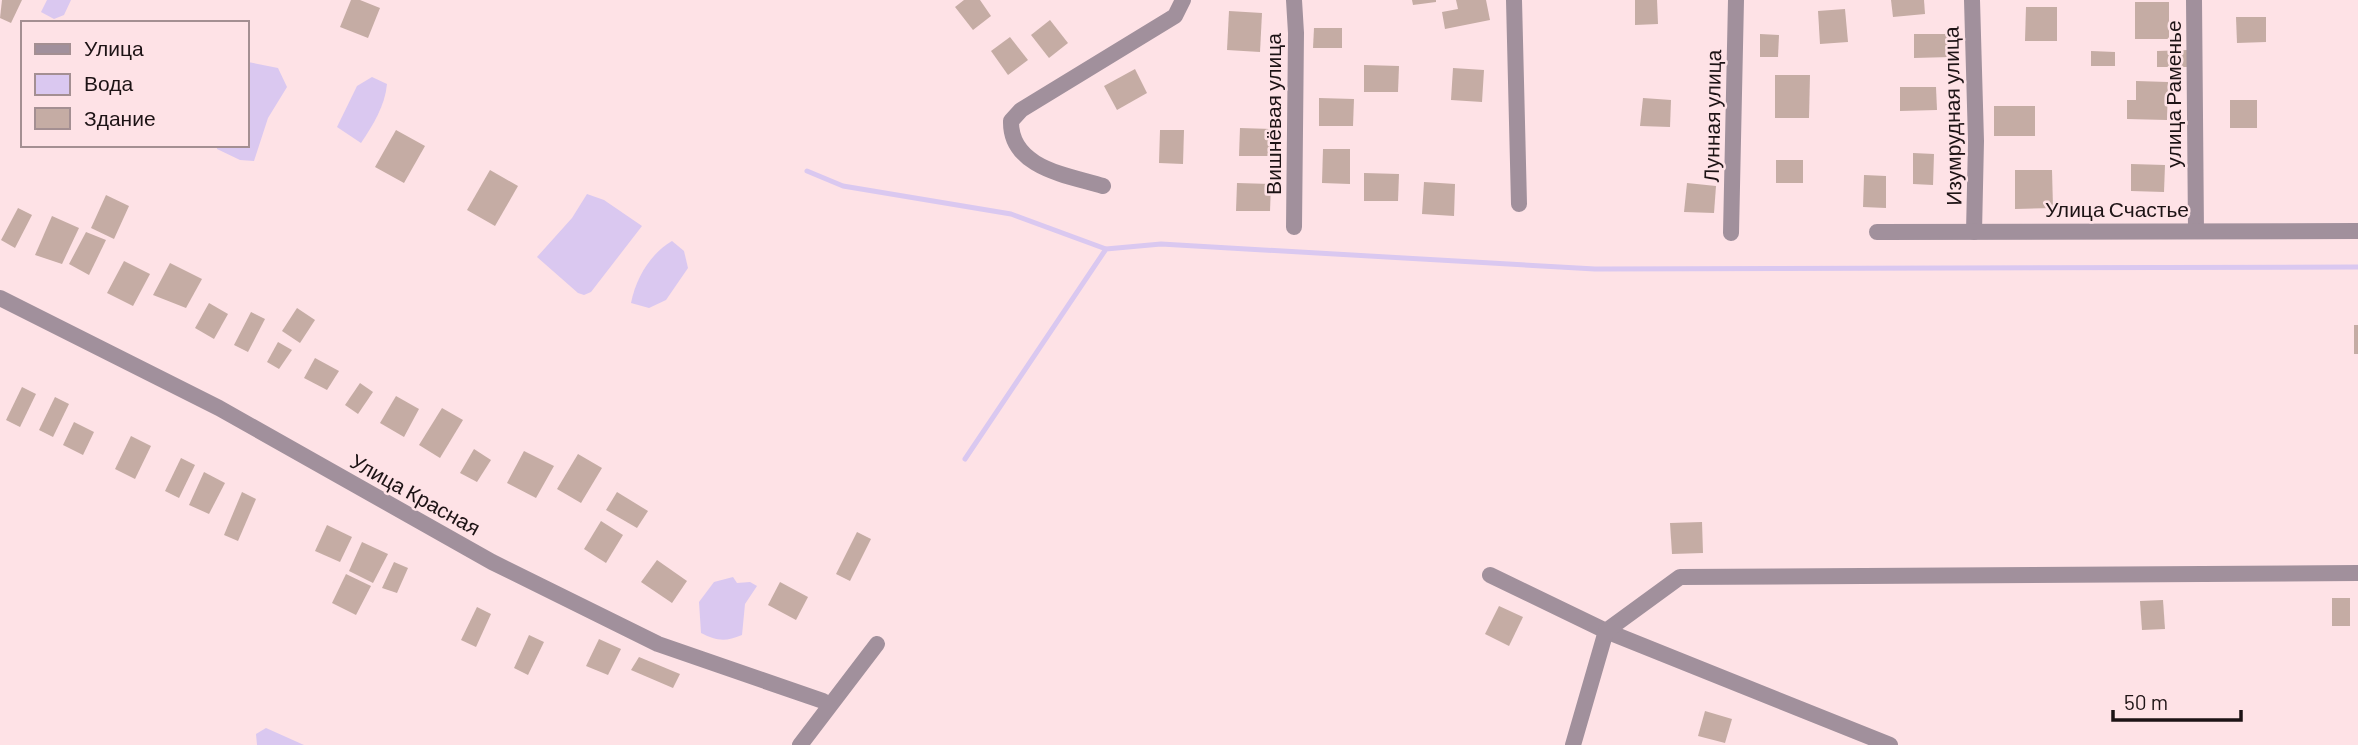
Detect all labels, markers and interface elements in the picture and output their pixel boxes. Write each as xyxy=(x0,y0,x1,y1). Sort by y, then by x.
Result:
street label: улица Раменье xyxy=(2160,20,2185,168)
legend xyxy=(21,21,248,147)
street label: Изумрудная улица xyxy=(1937,26,1966,206)
street label: Вишнёвая улица xyxy=(1260,33,1285,195)
text: Улица xyxy=(84,35,144,60)
street label: Лунная улица xyxy=(1698,49,1725,183)
text: Вода xyxy=(84,70,133,95)
text: Здание xyxy=(84,105,156,130)
street label: Улица Счастье xyxy=(2045,196,2189,221)
street label: Улица Красная xyxy=(346,448,485,540)
scale bar xyxy=(2113,678,2241,722)
text: 50 m xyxy=(2124,689,2168,714)

